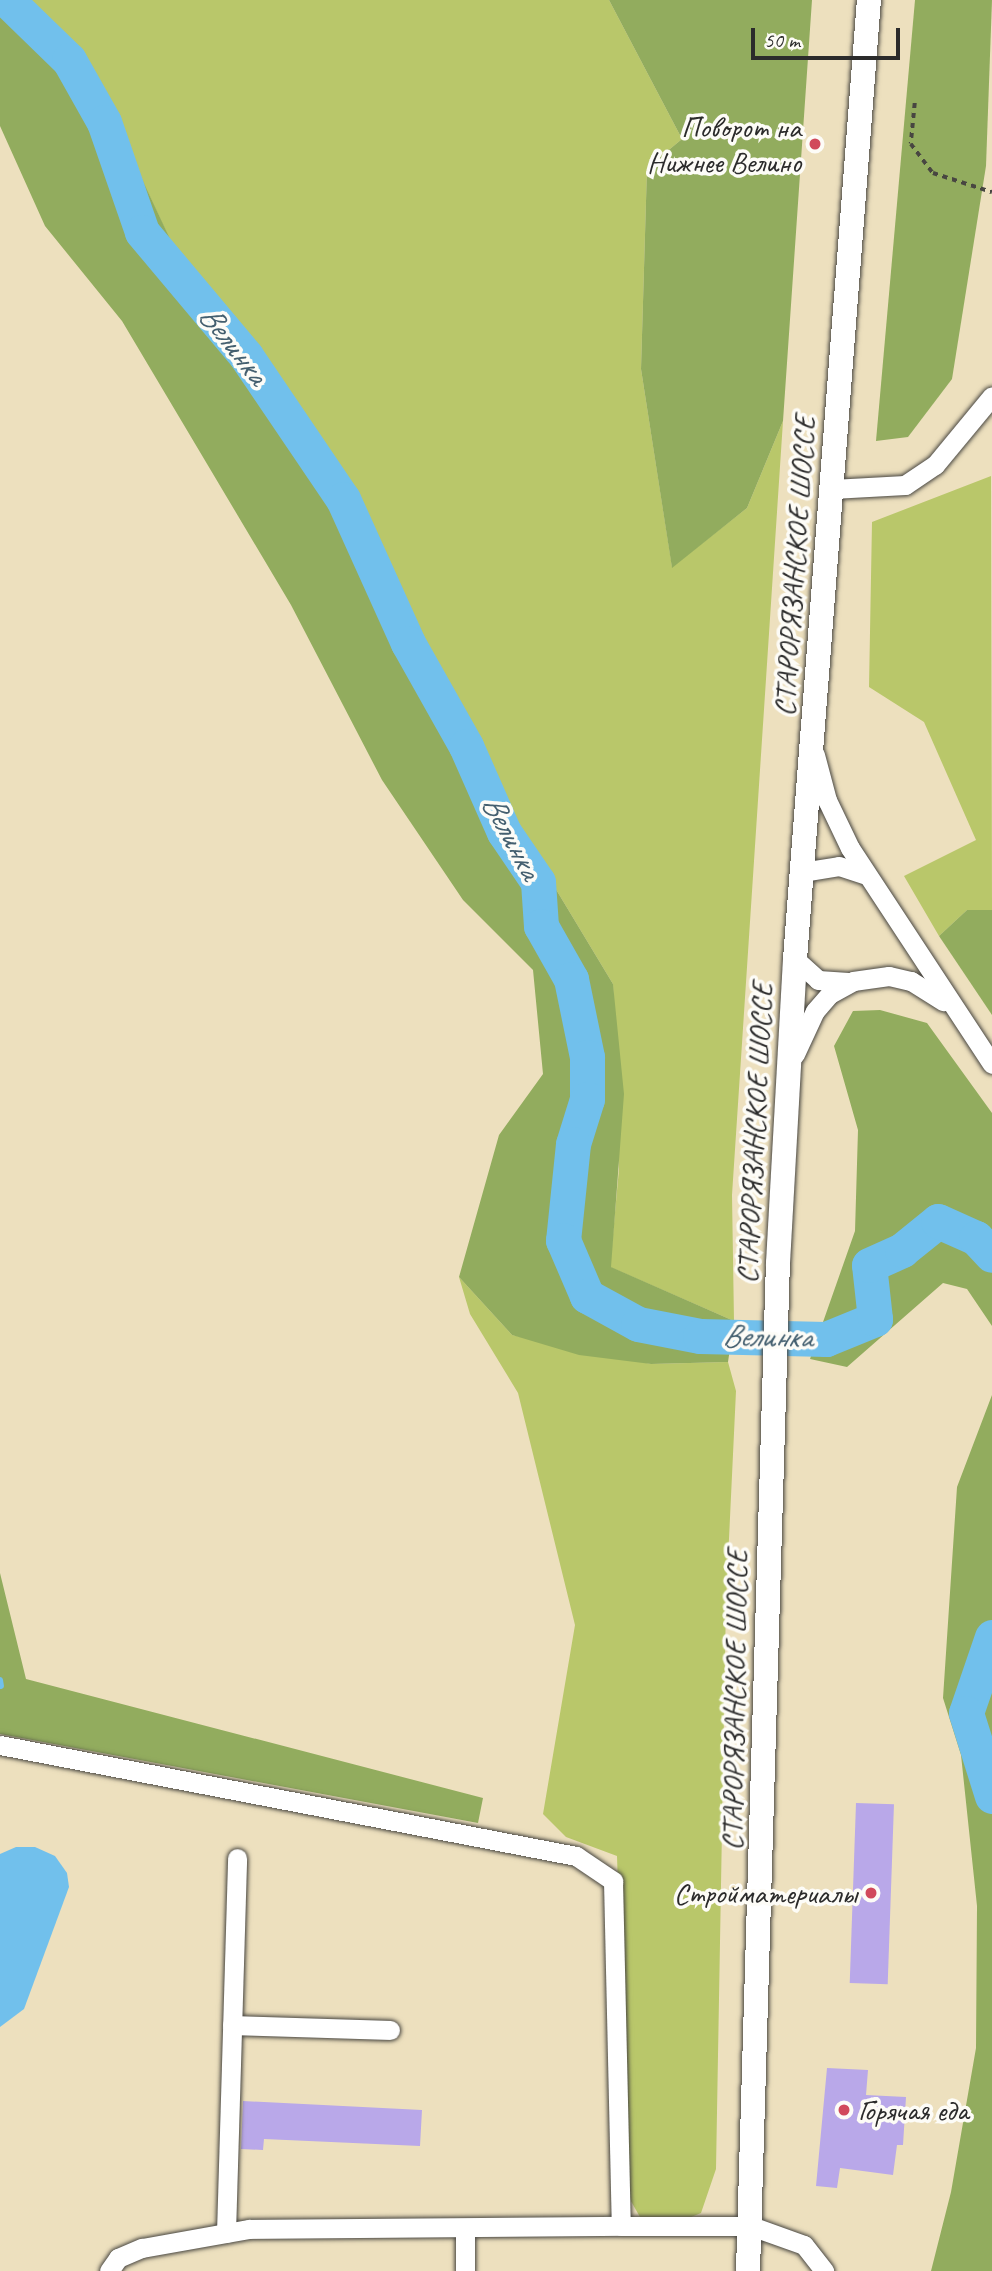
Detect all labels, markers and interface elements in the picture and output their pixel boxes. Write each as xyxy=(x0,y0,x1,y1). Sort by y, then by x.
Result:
scale bar xyxy=(754,14,903,58)
text: 50 m xyxy=(764,27,800,53)
place label: Поворот на Нижнее Велино xyxy=(647,109,801,180)
marker: Поворот на Нижнее Велино xyxy=(807,136,823,152)
water label: Велинка xyxy=(190,298,276,392)
street label: СТАРОРЯЗАНСКОЕ ШОССЕ xyxy=(766,415,822,717)
water label: Велинка xyxy=(473,788,549,886)
street label: СТАРОРЯЗАНСКОЕ ШОССЕ xyxy=(728,982,780,1284)
water label: Велинка xyxy=(722,1317,812,1357)
street label: СТАРОРЯЗАНСКОЕ ШОССЕ xyxy=(713,1549,755,1851)
place label: Стройматериалы xyxy=(674,1875,857,1911)
marker: Стройматериалы xyxy=(863,1885,879,1901)
place label: Горячая еда xyxy=(858,2092,968,2128)
marker: Горячая еда xyxy=(836,2102,852,2118)

